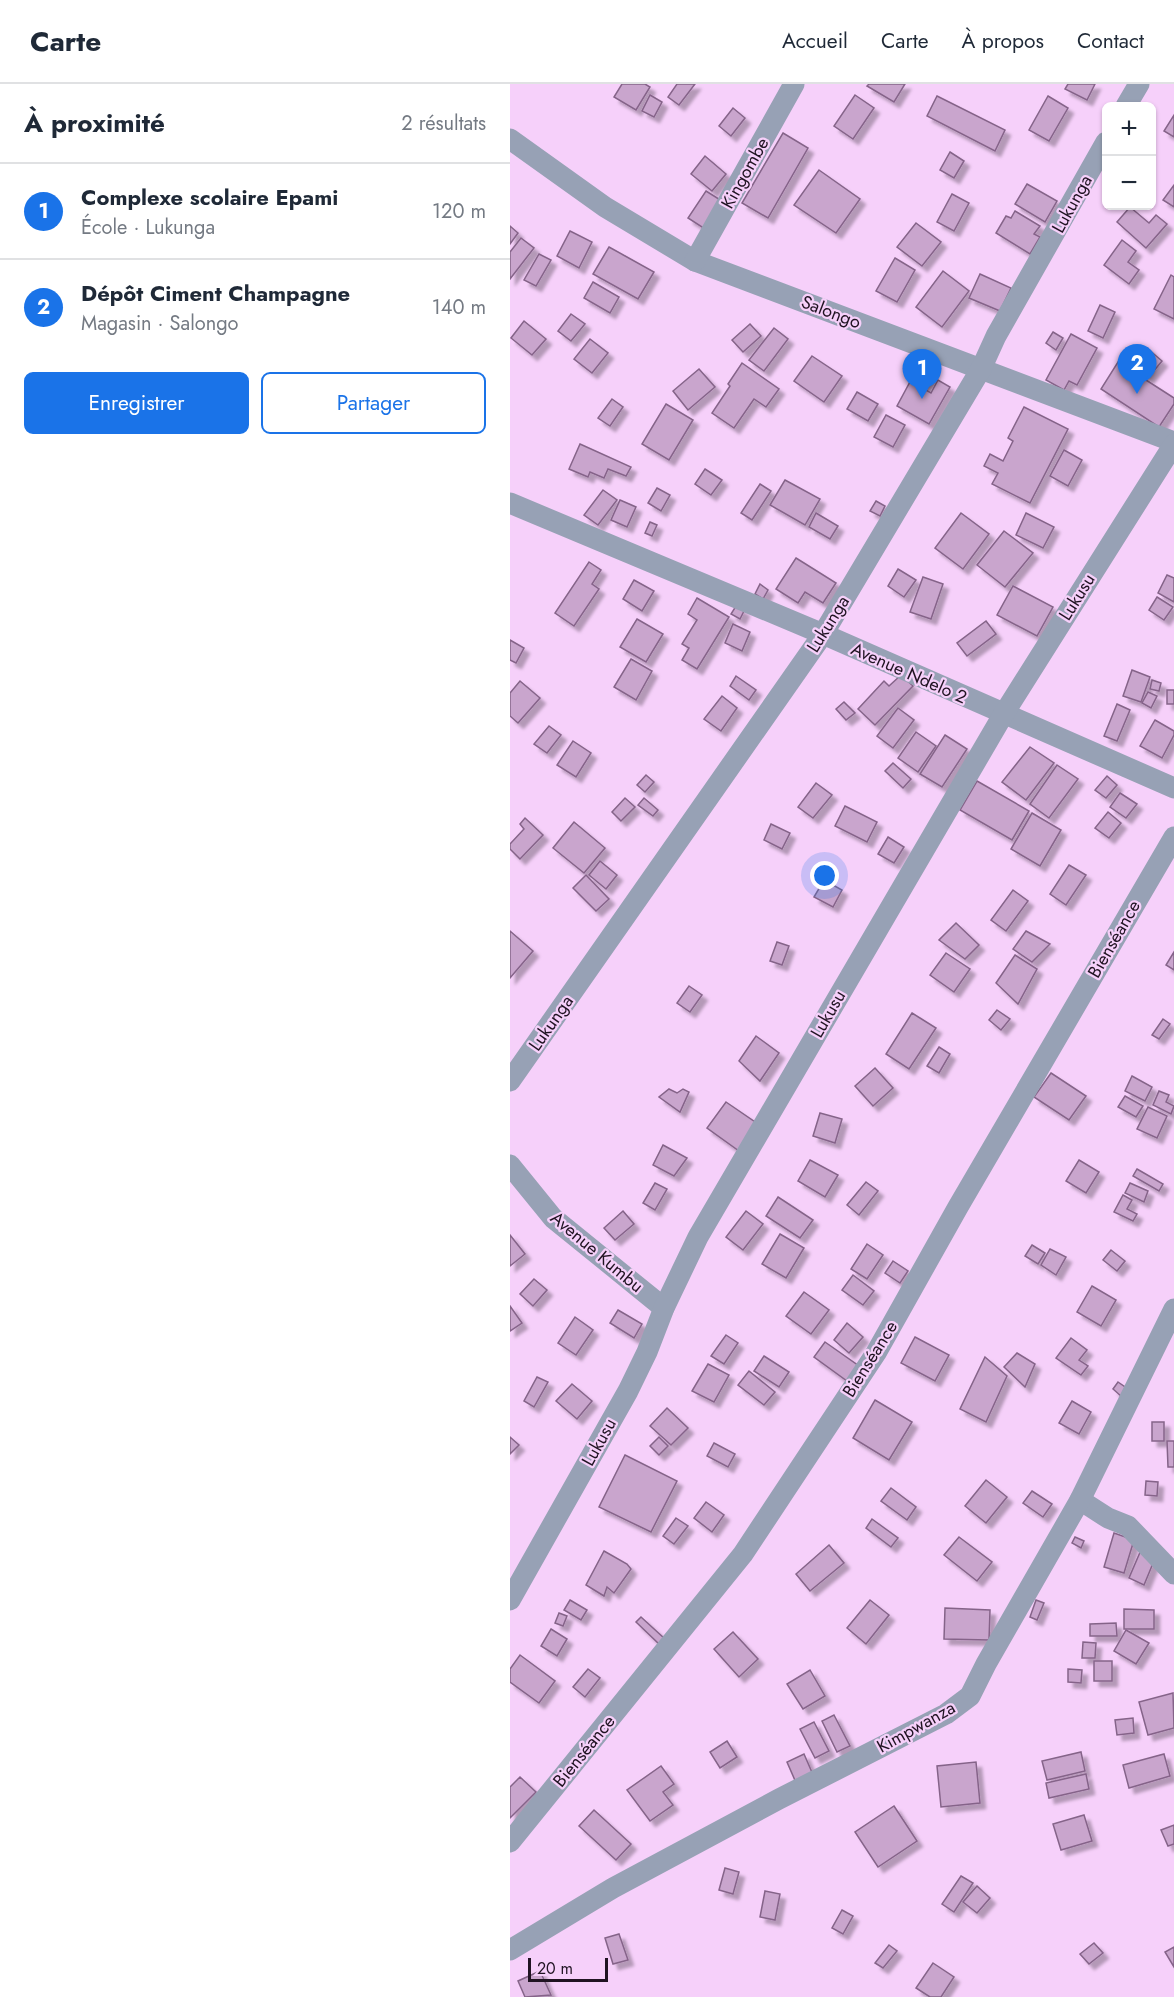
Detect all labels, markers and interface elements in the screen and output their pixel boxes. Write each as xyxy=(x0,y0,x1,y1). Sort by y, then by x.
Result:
text: Carte xyxy=(30,21,101,62)
text: Accueil xyxy=(782,26,848,56)
text: Carte xyxy=(881,26,929,56)
text: À propos xyxy=(962,26,1044,56)
text: Contact xyxy=(1077,26,1144,56)
map controls xyxy=(1102,102,1156,210)
button: + xyxy=(1102,102,1156,156)
text: À proximité xyxy=(24,104,165,142)
text: 2 résultats xyxy=(401,109,486,138)
street label: Kingombe xyxy=(715,133,775,213)
button: − xyxy=(1102,156,1156,210)
street label: Lukunga xyxy=(1045,170,1099,238)
text: Complexe scolaire Epami xyxy=(81,181,338,213)
text: 1 xyxy=(38,197,49,226)
text: 120 m xyxy=(432,197,486,226)
text: École · Lukunga xyxy=(81,213,215,242)
text: Dépôt Ciment Champagne xyxy=(81,277,350,309)
street label: Salongo xyxy=(797,289,865,335)
text: 2 xyxy=(37,293,50,322)
text: 140 m xyxy=(432,293,486,322)
text: Magasin · Salongo xyxy=(81,309,239,338)
pin: 2 xyxy=(1118,344,1156,394)
pin: 1 xyxy=(902,350,942,399)
button: Enregistrer xyxy=(24,372,249,434)
button: Partager xyxy=(261,372,486,434)
street label: Lukusu xyxy=(1052,568,1102,626)
street label: Lukunga xyxy=(800,591,856,657)
street label: Avenue Ndelo 2 xyxy=(847,636,971,710)
your location xyxy=(810,861,839,890)
street label: Bienséance xyxy=(1081,895,1147,983)
street label: Lukusu xyxy=(804,985,852,1043)
street label: Lukunga xyxy=(522,990,580,1056)
street label: Avenue Kumbu xyxy=(545,1205,649,1299)
street label: Bienséance xyxy=(836,1316,904,1402)
street label: Lukusu xyxy=(575,1413,623,1471)
street label: Kimpwanza xyxy=(872,1695,960,1759)
street label: Bienséance xyxy=(547,1709,621,1793)
scale bar xyxy=(528,1955,608,1982)
text: 20 m xyxy=(537,1957,573,1980)

